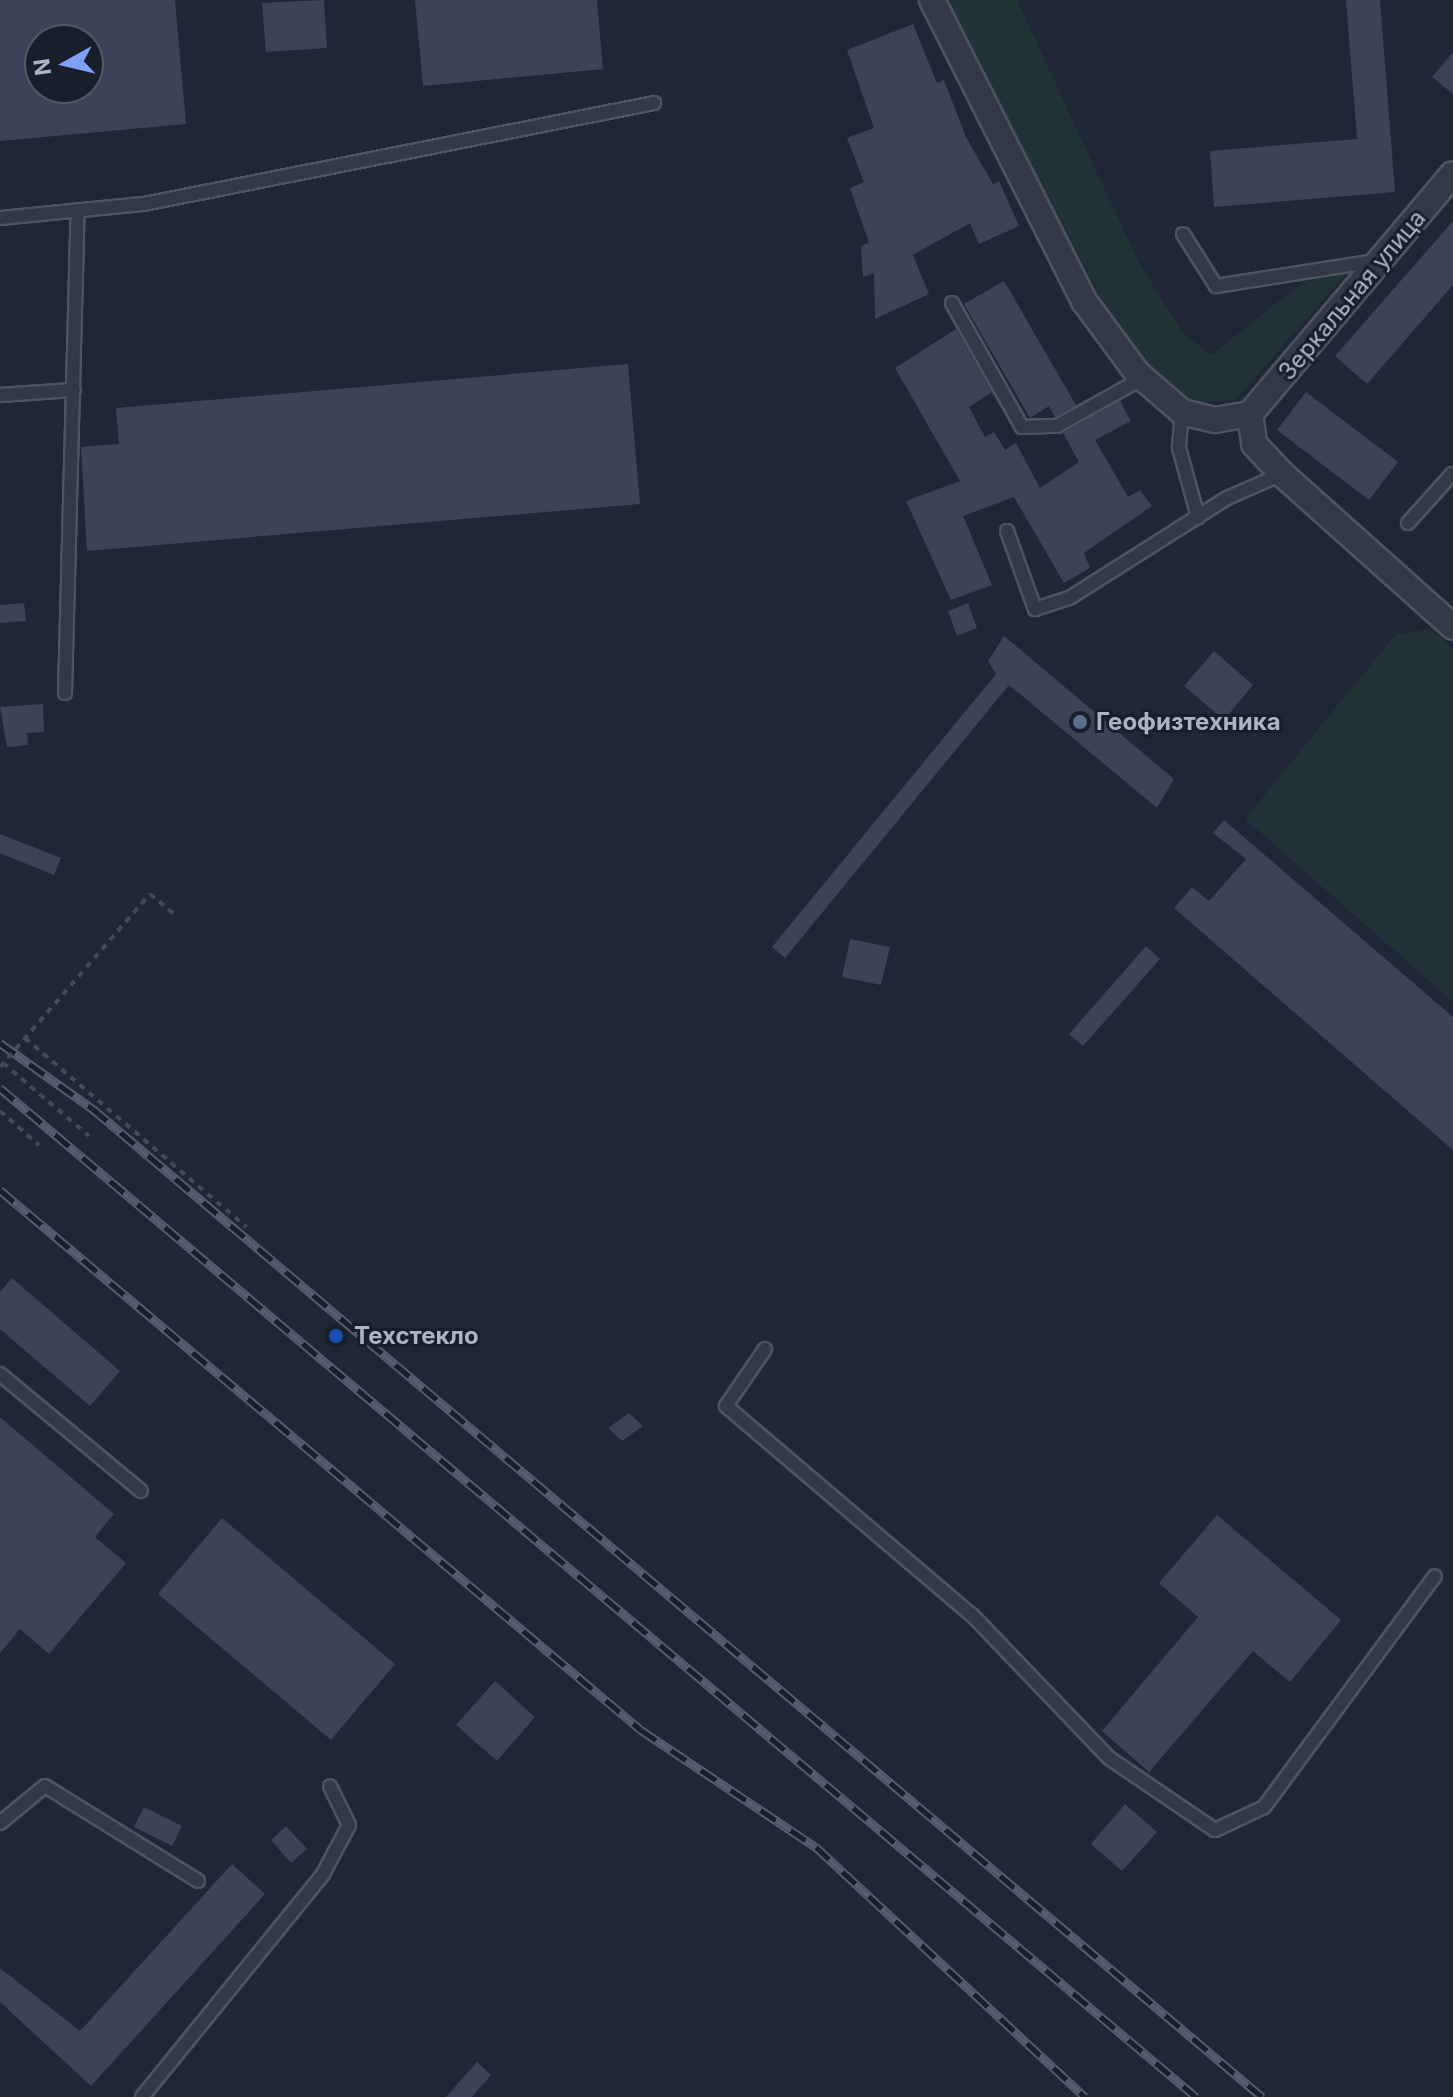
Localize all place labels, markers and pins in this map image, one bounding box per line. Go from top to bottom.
place label: Геофизтехника [1096,708,1281,736]
marker: Геофизтехника [1071,713,1089,731]
place label: Техстекло [354,1322,479,1350]
marker: Техстекло [325,1325,347,1347]

